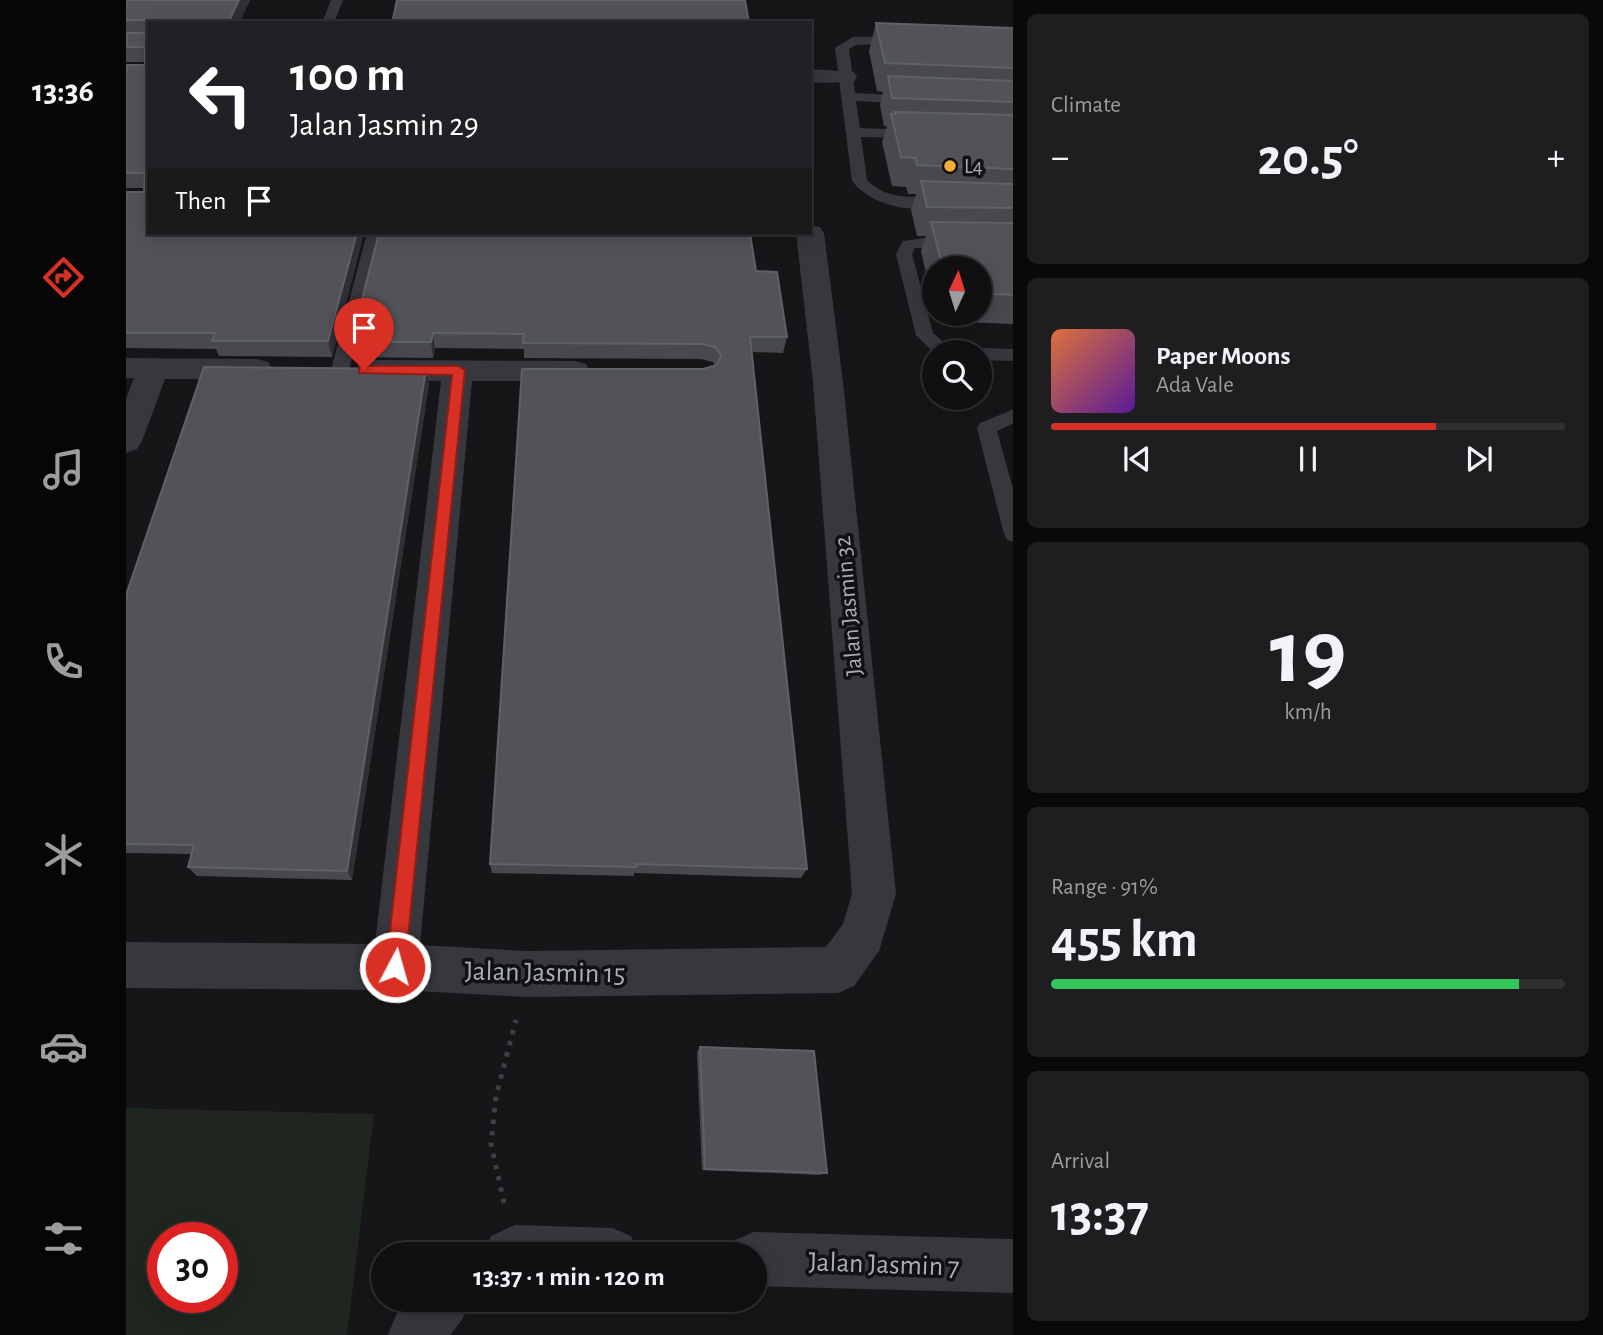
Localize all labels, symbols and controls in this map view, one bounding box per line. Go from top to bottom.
icon: left [175,49,266,140]
text: 100 m [290,51,406,100]
text: 13:36 [32,75,94,107]
text: Climate [1051,94,1121,117]
text: Jalan Jasmin 29 [290,109,479,141]
text: 20.5° [1257,132,1359,184]
text: − [1051,139,1069,177]
text: + [1547,139,1565,177]
place label: L4 [964,156,983,177]
marker: L4 [942,158,958,174]
icon: arrive [240,182,278,220]
text: Then [175,188,226,214]
icon: directions [39,253,88,302]
north arrow [922,256,992,326]
map controls [922,256,992,410]
pin [334,298,394,370]
icon: arrive [345,309,383,347]
button: search [922,340,992,410]
text: Paper Moons [1156,343,1291,369]
text: Ada Vale [1156,374,1234,397]
icon: previous [1118,440,1156,478]
icon: pause [1289,440,1327,478]
icon: next [1460,440,1498,478]
icon: music [39,445,88,494]
street label: Jalan Jasmin 32 [831,535,867,677]
text: 19 [1270,608,1346,699]
icon: phone [39,637,88,686]
text: km/h [1284,701,1332,724]
icon: climate [39,830,88,879]
text: Range · 91% [1051,876,1158,899]
text: 455 km [1051,914,1198,966]
position arrow [358,930,432,1004]
street label: Jalan Jasmin 15 [464,958,626,988]
icon: car [39,1022,88,1071]
text: Arrival [1051,1150,1110,1173]
text: 13:37 [1051,1188,1149,1240]
icon: filters [39,1214,88,1263]
speed limit sign: 30 [147,1222,238,1313]
street label: Jalan Jasmin 7 [808,1248,960,1282]
text: 13:37 · 1 min · 120 m [473,1264,665,1290]

